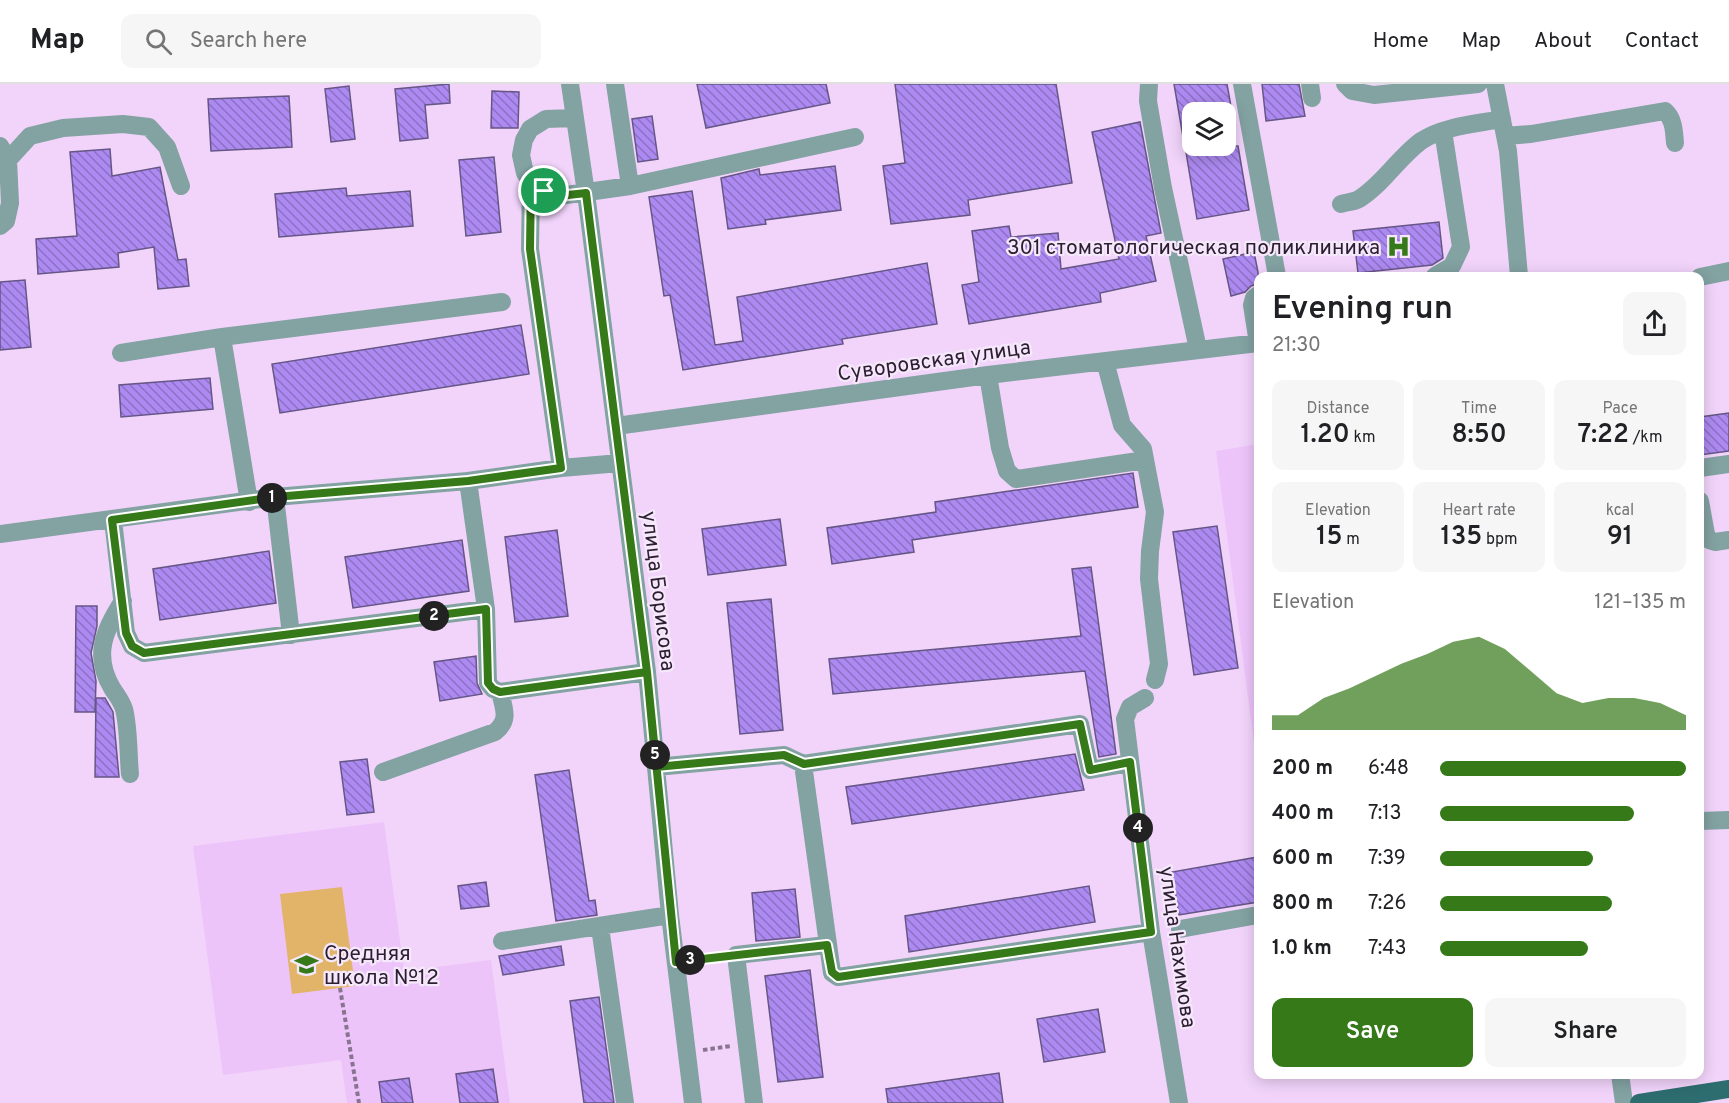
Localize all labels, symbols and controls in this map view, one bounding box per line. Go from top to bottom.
search box [121,14,541,68]
text: Map [30,23,85,59]
icon: search [142,25,175,58]
text: Search here [190,28,307,55]
text: Home [1373,28,1429,55]
text: Map [1462,28,1501,55]
text: About [1534,28,1592,55]
text: Contact [1625,28,1699,55]
map controls [1182,102,1236,156]
button: layers [1182,102,1236,156]
pin [518,165,569,216]
icon: arrive [527,174,560,207]
hospital icon: 301 стоматологическая поликлиника [1385,234,1411,260]
place label: 301 стоматологическая поликлиника [1007,235,1380,262]
text: Evening run [1272,289,1453,331]
button: share [1623,292,1686,355]
text: 21:30 [1272,333,1321,359]
street label: Суворовская улица [836,335,1032,388]
text: Distance [1307,399,1369,419]
text: Time [1461,399,1497,419]
text: Pace [1602,399,1638,419]
text: 1.20 [1300,419,1350,452]
text: 8:50 [1451,419,1507,452]
text: 7:22 [1577,419,1629,452]
text: km [1350,428,1376,448]
text: /km [1629,428,1663,448]
pin: 1 [257,483,287,513]
text: 1 [269,488,275,508]
text: Elevation [1305,501,1371,521]
text: Heart rate [1442,501,1516,521]
text: kcal [1606,501,1634,521]
street label: улица Борисова [634,510,681,673]
text: 15 [1316,521,1342,554]
text: 135 [1441,521,1482,554]
text: 91 [1607,521,1633,554]
text: m [1342,530,1360,550]
text: bpm [1482,530,1517,550]
text: Elevation [1272,590,1354,616]
text: 121–135 m [1594,590,1686,616]
pin: 2 [419,601,449,631]
text: 2 [429,606,439,626]
pin: 5 [640,740,670,770]
text: 5 [650,745,660,765]
text: 200 m [1272,756,1333,782]
text: 6:48 [1368,756,1409,782]
text: 400 m [1272,801,1334,827]
text: 7:13 [1368,801,1402,827]
pin: 4 [1123,813,1153,843]
text: 4 [1133,818,1143,838]
text: 600 m [1272,846,1333,872]
text: 7:39 [1368,846,1406,872]
street label: улица Нахимова [1152,865,1201,1030]
text: 800 m [1272,891,1333,917]
text: 7:26 [1368,891,1406,917]
text: 1.0 km [1272,936,1332,962]
text: 7:43 [1368,936,1407,962]
place label: Средняя школа №12 [324,941,439,992]
pin: 3 [675,945,705,975]
text: 3 [685,950,695,970]
school or university icon: Средняя школа №12 [293,952,319,978]
button: Save [1272,998,1473,1067]
button: Share [1485,998,1686,1067]

